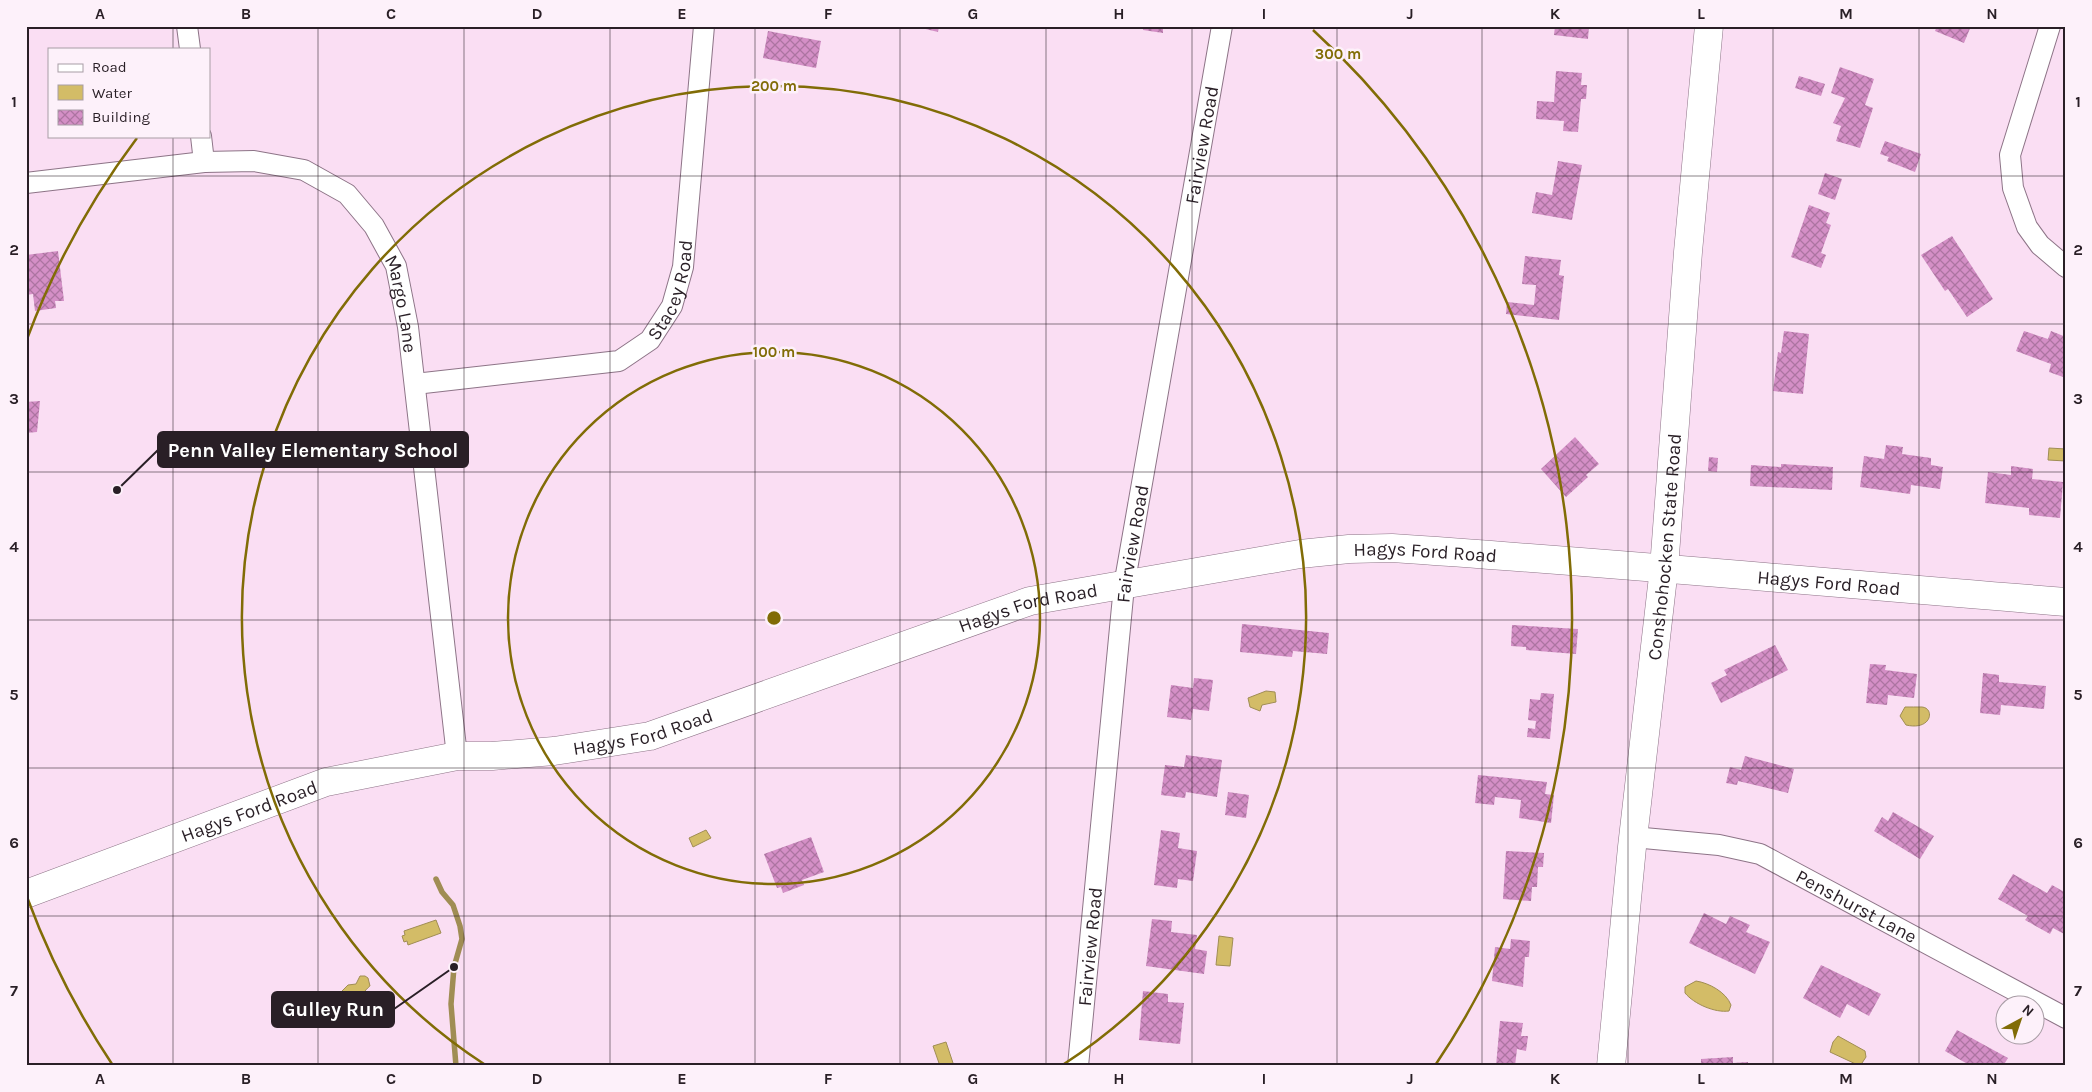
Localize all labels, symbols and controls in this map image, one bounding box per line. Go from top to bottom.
text: A [95,4,105,23]
text: B [241,4,251,23]
text: C [386,4,396,23]
text: D [532,4,543,23]
text: E [677,4,687,23]
text: F [824,4,833,23]
text: G [968,4,978,23]
text: H [1113,4,1125,23]
text: I [1262,4,1266,23]
text: J [1406,4,1414,23]
text: K [1550,4,1561,23]
text: L [1697,4,1705,23]
text: M [1839,4,1853,23]
text: N [1986,4,1998,23]
text: 300 m [1315,45,1361,63]
legend [48,48,210,138]
text: Road [92,58,127,76]
text: 200 m [751,77,797,95]
text: Water [92,84,133,102]
street label: Fairview Road [1181,84,1223,206]
text: 1 [11,92,17,111]
text: 1 [2075,92,2081,111]
text: Building [92,108,150,126]
street label: Stacey Road [643,239,697,345]
text: 2 [9,240,19,259]
text: 2 [2073,240,2083,259]
street label: Margo Lane [380,251,421,354]
text: 100 m [753,343,795,361]
text: 3 [9,389,19,408]
text: 3 [2073,389,2083,408]
callout: Penn Valley Elementary School [158,432,468,467]
street label: Conshohocken State Road [1643,433,1686,662]
text: Penn Valley Elementary School [168,439,458,462]
street label: Fairview Road [1112,483,1154,604]
text: 4 [9,537,19,556]
text: 4 [2073,537,2083,556]
street label: Hagys Ford Road [1353,538,1498,567]
street label: Hagys Ford Road [1756,566,1901,600]
street label: Hagys Ford Road [956,579,1100,638]
centre of rings [765,609,783,627]
text: 5 [9,685,19,704]
text: 5 [2073,685,2083,704]
street label: Hagys Ford Road [571,705,716,760]
street label: Hagys Ford Road [178,776,321,847]
text: 6 [9,833,19,852]
text: 6 [2073,833,2083,852]
street label: Penshurst Lane [1792,865,1920,948]
street label: Fairview Road [1074,886,1107,1007]
text: 7 [10,981,18,1000]
text: 7 [2074,981,2082,1000]
callout: Gulley Run [272,992,394,1027]
north arrow [1994,994,2044,1044]
text: Gulley Run [282,998,384,1021]
text: N [2019,1001,2037,1020]
text: A [95,1069,105,1088]
text: B [241,1069,251,1088]
text: C [386,1069,396,1088]
text: D [532,1069,543,1088]
text: E [677,1069,687,1088]
text: F [824,1069,833,1088]
text: G [968,1069,978,1088]
text: H [1113,1069,1125,1088]
text: I [1262,1069,1266,1088]
text: J [1406,1069,1414,1088]
text: K [1550,1069,1561,1088]
text: L [1697,1069,1705,1088]
text: M [1839,1069,1853,1088]
text: N [1986,1069,1998,1088]

